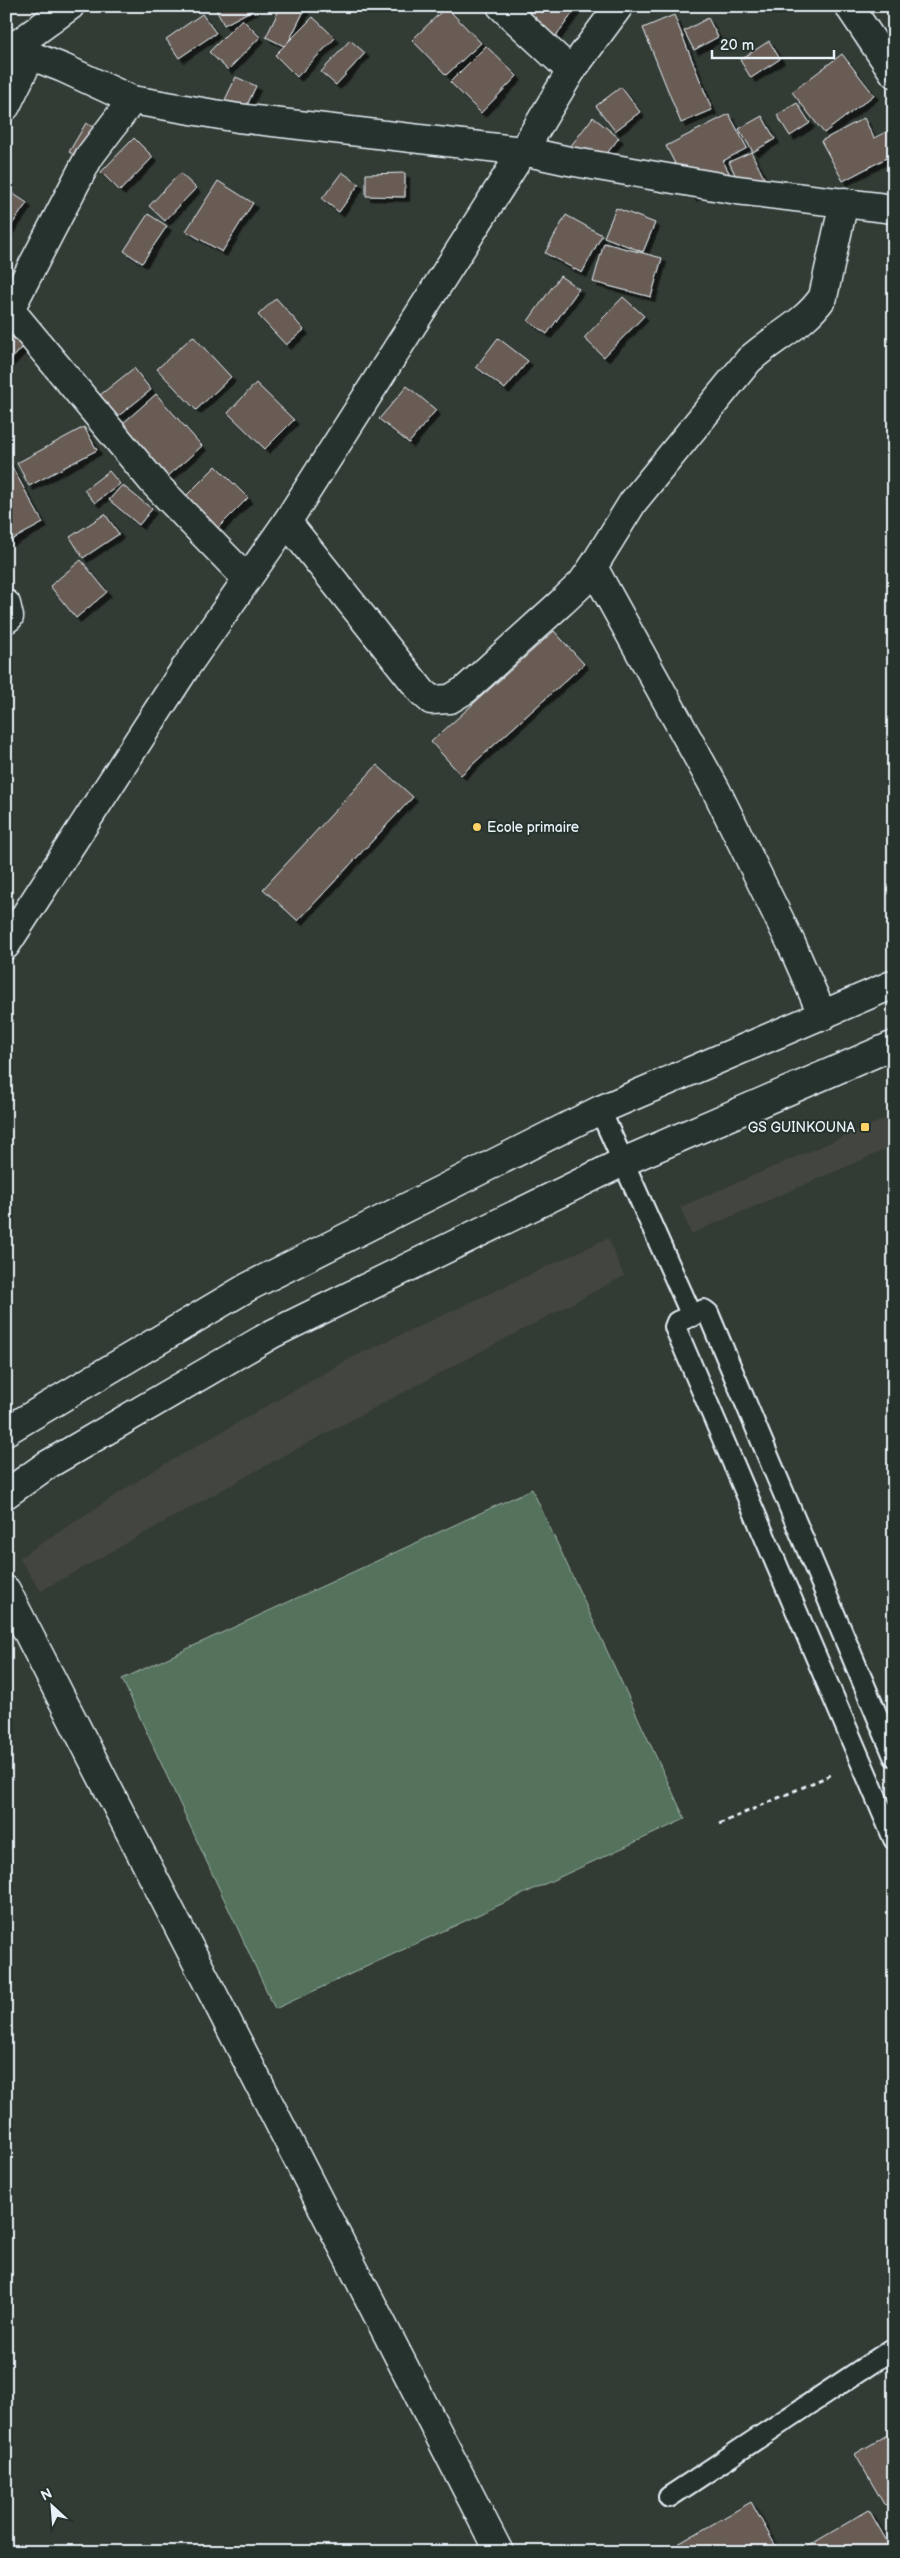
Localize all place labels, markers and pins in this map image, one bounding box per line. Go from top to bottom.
place label: Ecole primaire [487,819,579,836]
marker: Ecole primaire [471,821,483,833]
place label: GS GUINKOUNA [748,1119,855,1136]
marker: GS GUINKOUNA [859,1121,871,1133]

